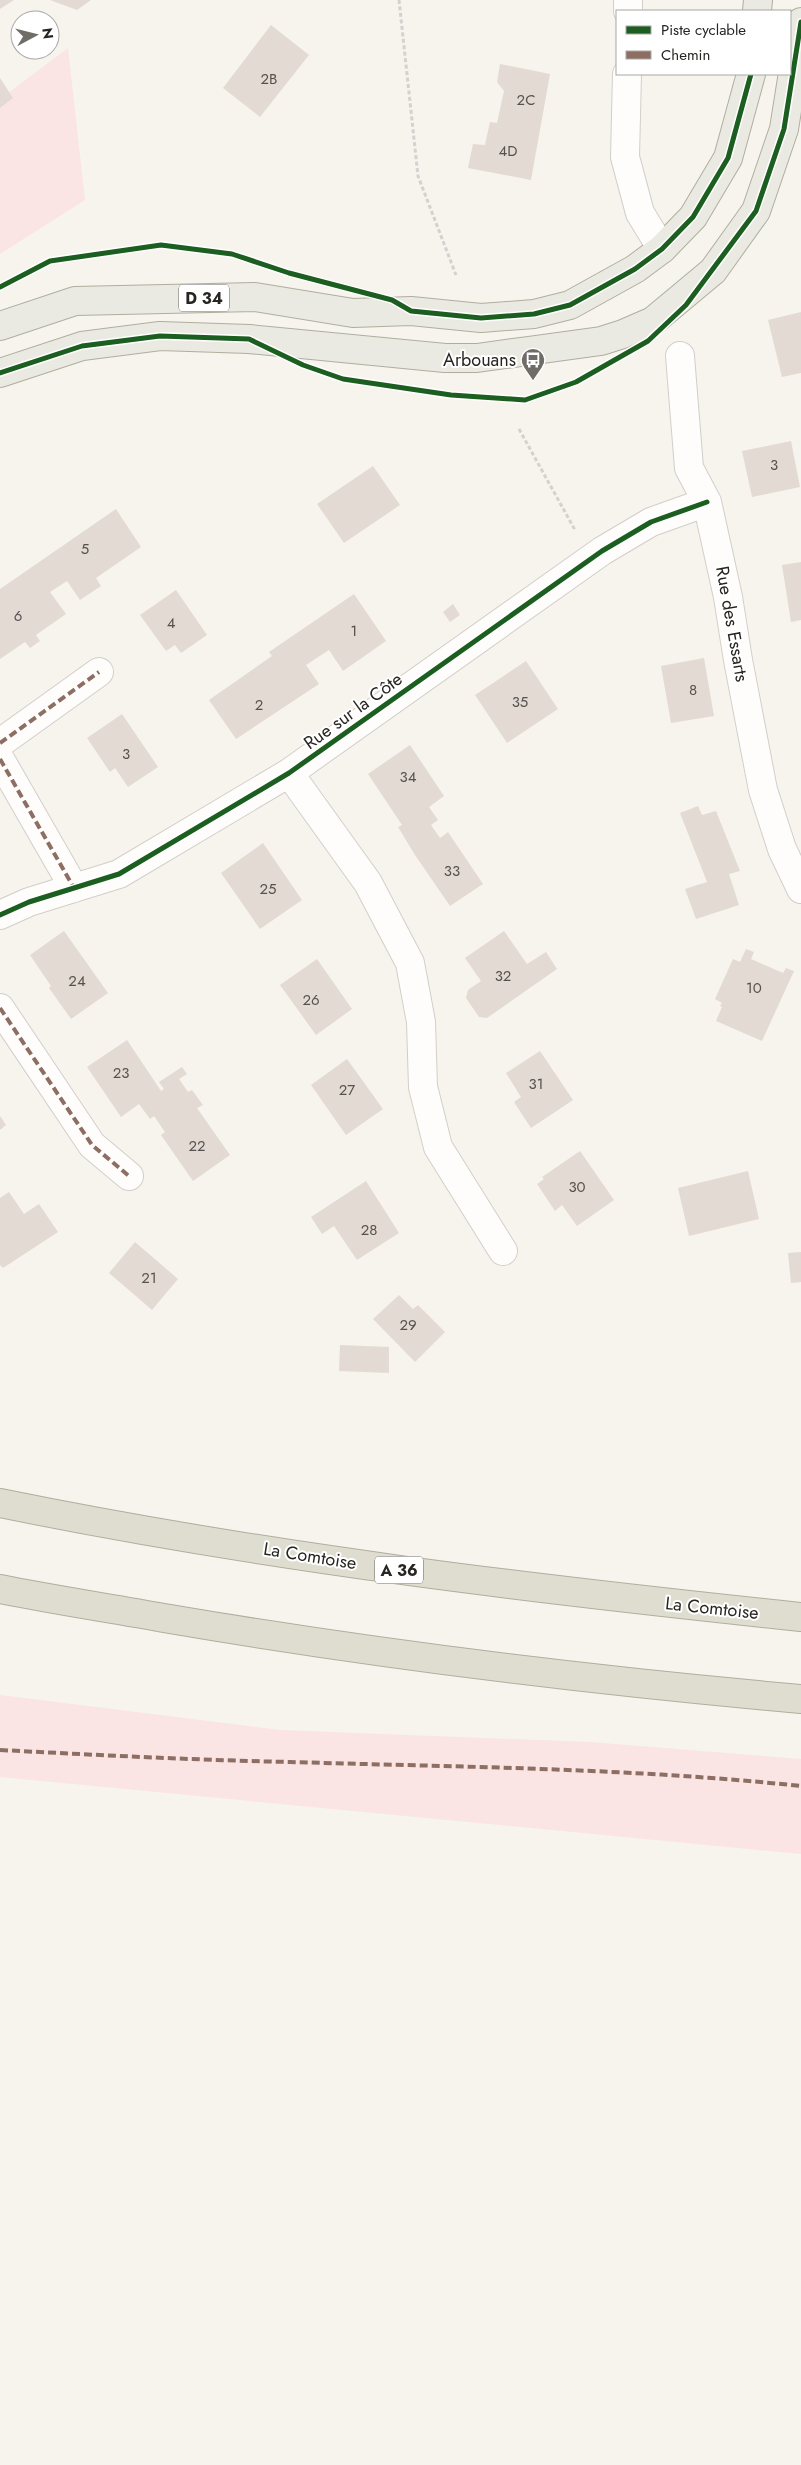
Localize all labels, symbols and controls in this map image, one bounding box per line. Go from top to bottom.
north arrow [10,10,60,60]
legend [616,10,791,75]
text: Piste cyclable [661,19,746,41]
text: N [37,27,59,40]
text: Chemin [661,44,710,66]
house number: 2B [261,68,277,90]
house number: 2C [517,89,535,111]
house number: 4D [499,140,517,162]
road number: D 34 [179,284,229,312]
place label: Arbouans [443,347,516,373]
bus stop icon: Arbouans [520,347,546,381]
house number: 3 [770,454,778,476]
house number: 5 [81,538,89,560]
street label: Rue des Essarts [709,564,755,684]
house number: 6 [14,605,22,627]
house number: 4 [167,612,176,634]
house number: 1 [351,620,357,642]
street label: Rue sur la Côte [298,666,408,756]
house number: 8 [689,679,697,701]
house number: 35 [512,691,528,713]
house number: 2 [255,694,263,716]
house number: 3 [122,743,130,765]
house number: 34 [400,766,417,788]
house number: 33 [444,860,460,882]
house number: 25 [260,878,277,900]
house number: 32 [495,965,511,987]
house number: 24 [68,970,86,992]
house number: 10 [746,977,762,999]
house number: 26 [302,989,320,1011]
house number: 23 [113,1062,129,1084]
house number: 31 [529,1073,543,1095]
house number: 27 [339,1079,355,1101]
house number: 22 [188,1135,206,1157]
house number: 30 [568,1176,586,1198]
house number: 28 [361,1219,377,1241]
house number: 21 [141,1267,157,1289]
house number: 29 [399,1314,417,1336]
street label: La Comtoise [262,1536,358,1576]
road number: A 36 [375,1556,423,1584]
street label: La Comtoise [664,1590,760,1626]

